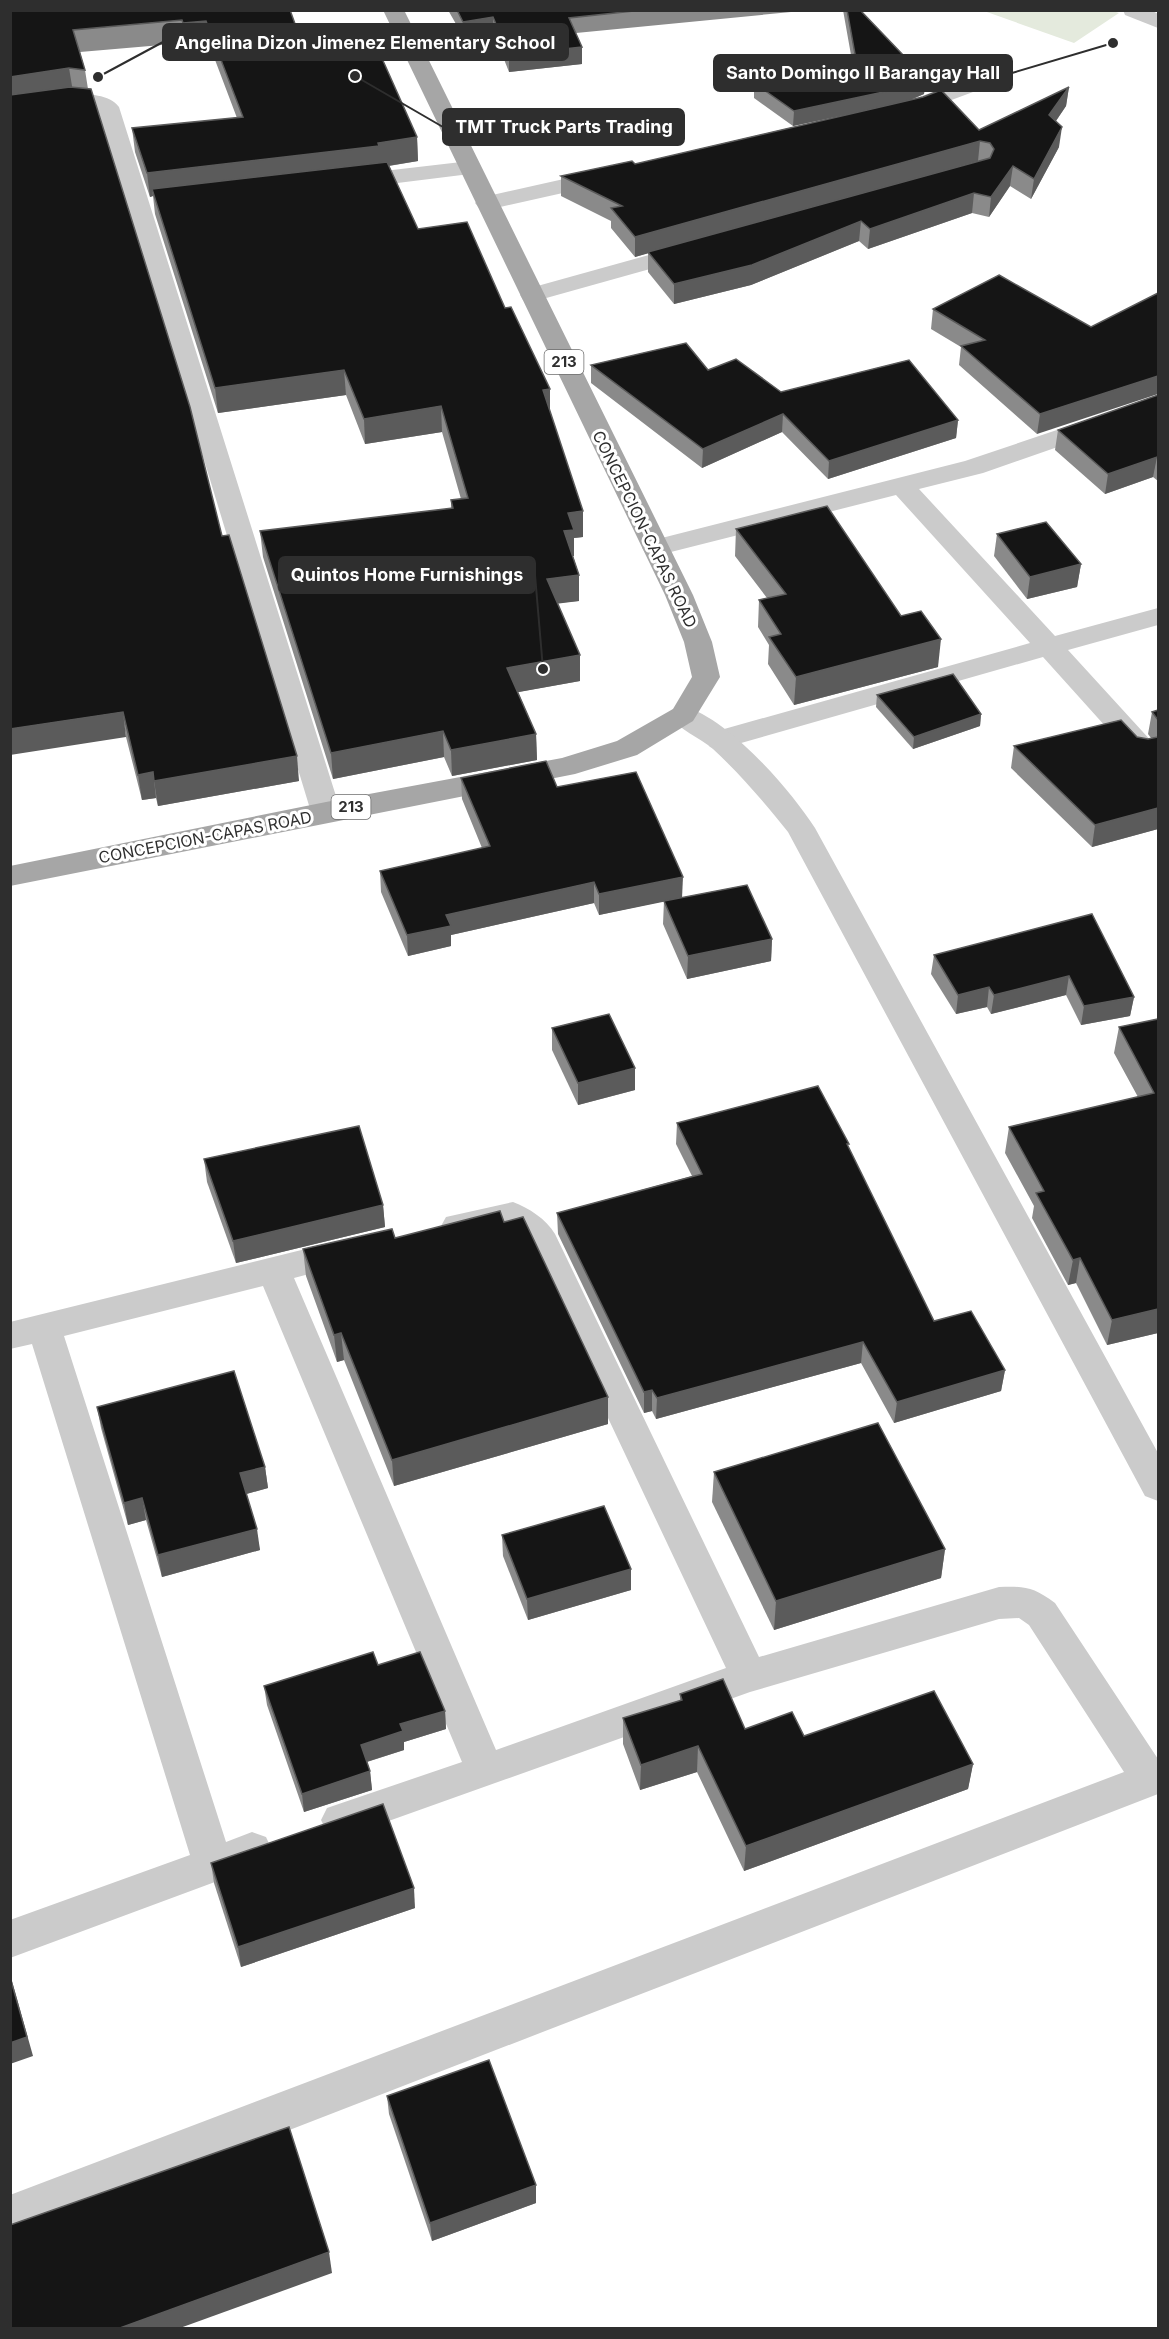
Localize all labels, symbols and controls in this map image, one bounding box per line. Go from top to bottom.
callout: Angelina Dizon Jimenez Elementary School [163,24,568,60]
text: Angelina Dizon Jimenez Elementary School [175,32,555,53]
callout: Santo Domingo II Barangay Hall [714,55,1012,91]
text: Santo Domingo II Barangay Hall [726,62,1000,83]
callout: TMT Truck Parts Trading [443,109,684,145]
text: TMT Truck Parts Trading [455,116,673,137]
road number: 213 [544,350,584,374]
street label: CONCEPCION-CAPAS ROAD [588,427,702,631]
callout: Quintos Home Furnishings [279,557,535,593]
text: Quintos Home Furnishings [291,564,523,585]
road number: 213 [332,795,370,819]
street label: CONCEPCION-CAPAS ROAD [97,806,313,868]

